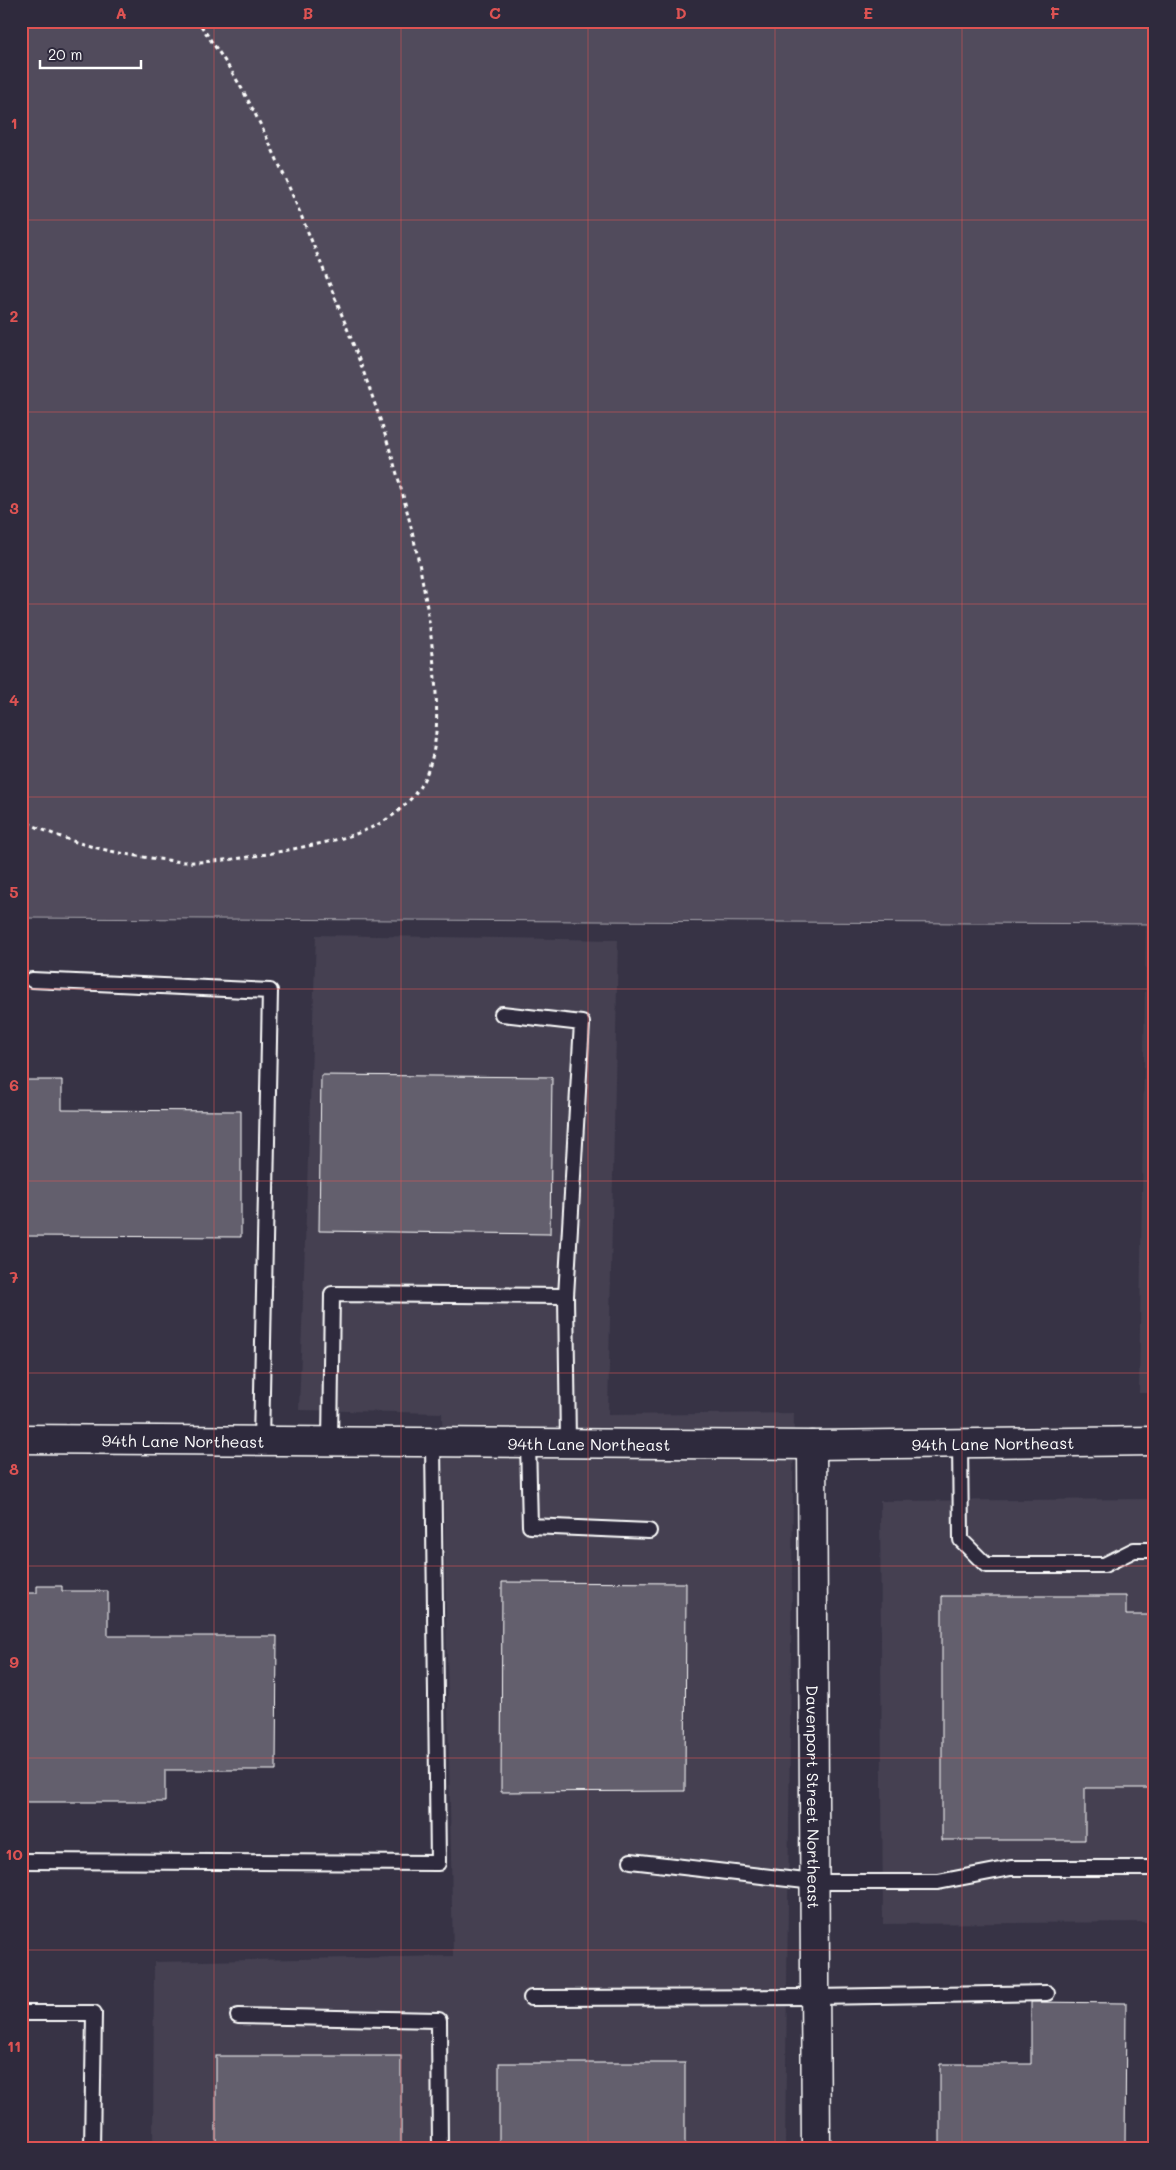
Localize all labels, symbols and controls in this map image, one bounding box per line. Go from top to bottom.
text: A [115,2,127,23]
text: B [303,2,313,23]
text: C [489,2,501,23]
text: D [675,2,687,23]
text: E [863,2,873,23]
text: F [1050,2,1060,23]
scale bar [40,38,141,70]
text: 20 m [48,44,82,64]
text: 1 [10,112,18,133]
text: 2 [10,305,19,326]
text: 3 [9,497,19,518]
text: 4 [9,689,19,710]
text: 5 [9,881,19,902]
text: 6 [9,1074,19,1095]
text: 7 [10,1266,19,1287]
street label: 94th Lane Northeast [102,1429,264,1451]
street label: 94th Lane Northeast [912,1431,1074,1454]
street label: 94th Lane Northeast [508,1432,670,1454]
text: 8 [9,1458,19,1479]
text: 9 [9,1651,19,1672]
street label: Davenport Street Northeast [803,1685,825,1909]
text: 10 [5,1843,23,1864]
text: 11 [7,2035,21,2056]

